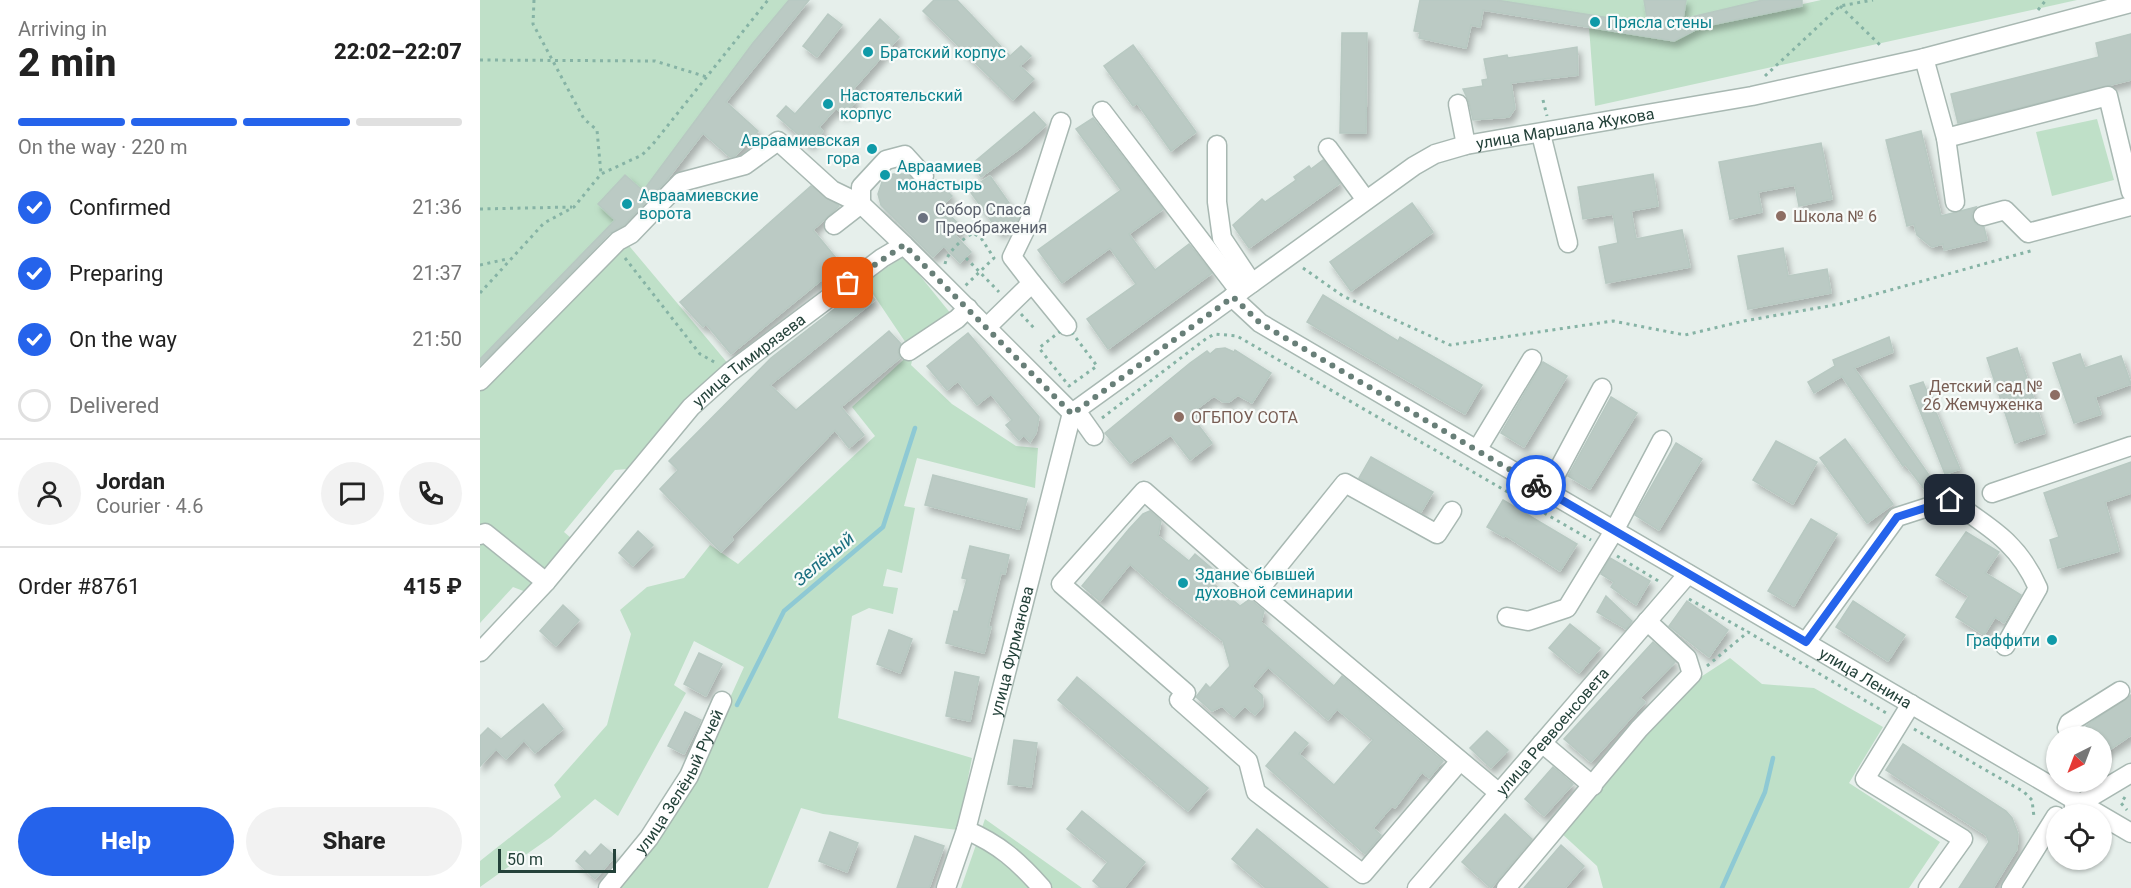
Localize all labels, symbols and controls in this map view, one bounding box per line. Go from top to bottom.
place label: Прясла стены [1607,13,1712,32]
marker: Прясла стены [1588,15,1602,29]
text: Arriving in [18,17,107,41]
text: 22:02–22:07 [334,39,462,64]
text: 2 min [18,40,116,86]
place label: Братский корпус [880,43,1006,62]
marker: Братский корпус [861,45,875,59]
place label: Настоятельский корпус [840,86,963,123]
marker: Настоятельский корпус [821,97,835,111]
street label: улица Маршала Жукова [1475,104,1656,153]
place label: Авраамиевская гора [741,131,860,168]
text: On the way · 220 m [18,135,187,159]
marker: Авраамиевская гора [865,142,879,156]
place label: Авраамиев монастырь [897,157,982,194]
marker: Авраамиев монастырь [878,168,892,182]
place label: Авраамиевские ворота [639,186,758,223]
icon: check [18,191,51,224]
text: Confirmed [69,195,171,220]
text: 21:36 [412,195,462,219]
marker: Авраамиевские ворота [620,197,634,211]
place label: Собор Спаса Преображения [935,200,1047,237]
place label: Школа № 6 [1793,207,1877,226]
marker: Школа № 6 [1774,209,1788,223]
marker: Собор Спаса Преображения [916,211,930,225]
icon: check [18,257,51,290]
pin [822,257,873,308]
text: Preparing [69,261,163,286]
text: 21:37 [412,261,462,285]
icon: bag [831,266,864,299]
street label: улица Тимирязева [689,310,809,411]
icon: check [18,323,51,356]
text: On the way [69,327,177,352]
text: 21:50 [412,327,462,351]
place label: Детский сад № 26 Жемчуженка [1923,377,2043,414]
marker: Детский сад № 26 Жемчуженка [2048,388,2062,402]
text: Delivered [69,393,159,418]
place label: ОГБПОУ СОТА [1191,408,1299,427]
marker: ОГБПОУ СОТА [1172,410,1186,424]
courier [1506,455,1566,515]
button: person [18,462,81,525]
button: chat [321,462,384,525]
button: phone [399,462,462,525]
text: Jordan [96,469,165,494]
icon: bike [1520,469,1553,502]
pin [1924,474,1975,525]
icon: home [1933,483,1966,516]
text: Courier · 4.6 [96,494,203,518]
water label: Зелёный [789,527,858,590]
place label: Здание бывшей духовной семинарии [1195,565,1353,602]
text: Order #8761 [18,574,140,599]
text: 415 ₽ [403,574,462,599]
marker: Здание бывшей духовной семинарии [1176,576,1190,590]
street label: улица Фурманова [986,584,1038,718]
place label: Граффити [1966,631,2040,650]
marker: Граффити [2045,633,2059,647]
street label: улица Ленина [1816,644,1915,713]
street label: улица Реввоенсовета [1492,664,1613,799]
street label: улица Зелёный Ручей [631,707,727,857]
north arrow [2046,726,2112,792]
map controls [2046,726,2112,870]
button: locate [2046,804,2112,870]
button: Help [18,807,234,876]
button: Share [246,807,462,876]
scale bar [498,846,616,874]
text: 50 m [507,850,543,869]

